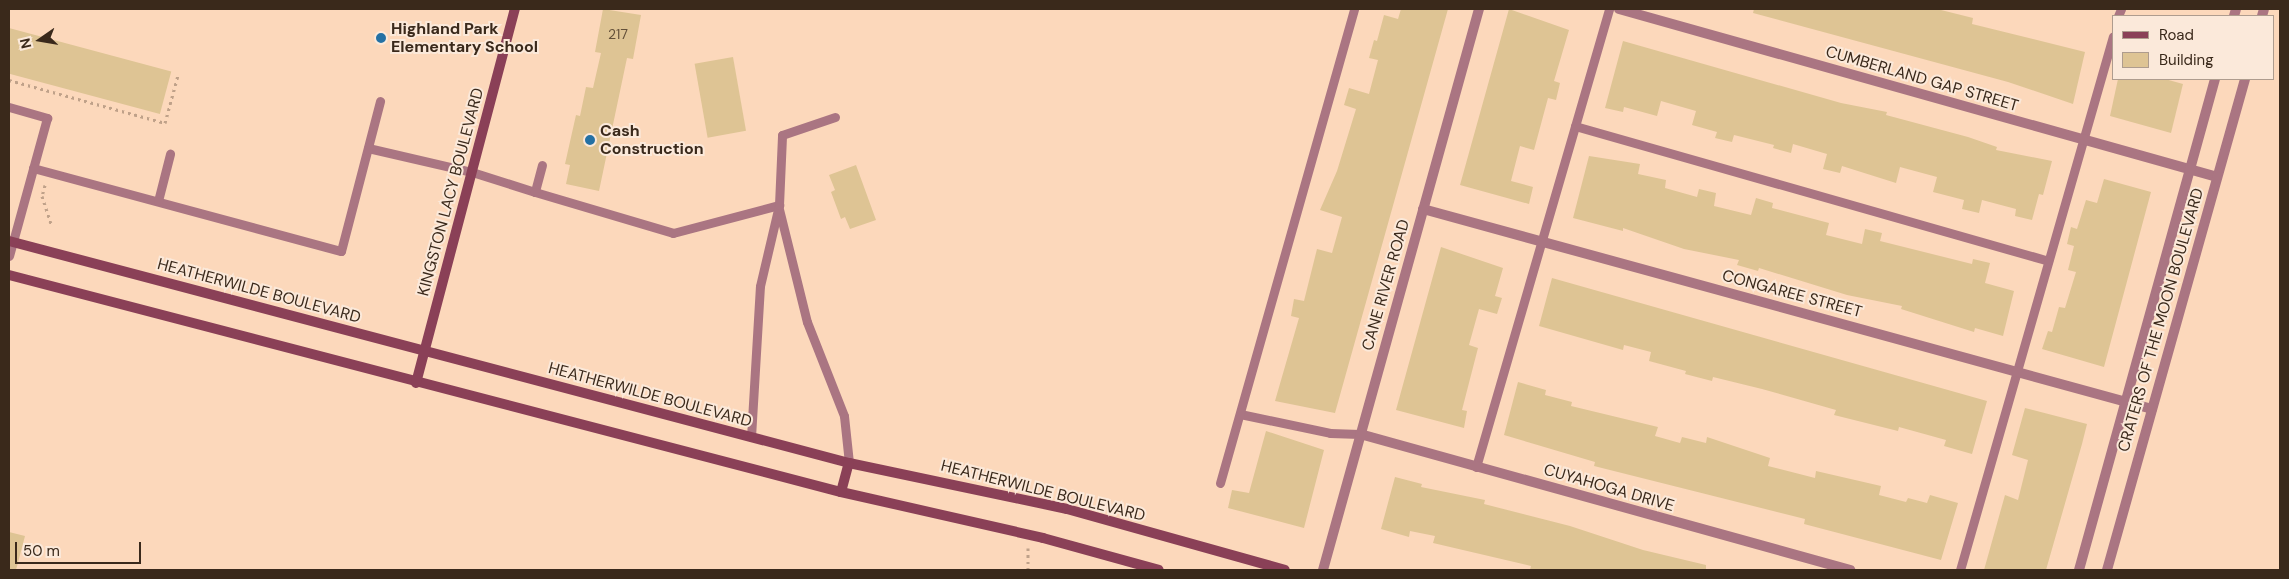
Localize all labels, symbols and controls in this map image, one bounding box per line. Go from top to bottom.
north arrow [15,15,65,65]
legend [2112,15,2274,80]
place label: Highland Park Elementary School [391,19,538,57]
text: Road [2159,25,2194,45]
house number: 217 [608,26,628,42]
marker: Highland Park Elementary School [375,32,387,44]
text: N [15,36,35,50]
street label: CUMBERLAND GAP STREET [1823,42,2021,116]
text: Building [2159,50,2214,70]
street label: KINGSTON LACY BOULEVARD [414,86,488,298]
place label: Cash Construction [600,121,704,159]
marker: Cash Construction [584,134,596,146]
street label: CRATERS OF THE MOON BOULEVARD [2114,186,2208,454]
street label: CANE RIVER ROAD [1358,217,1414,353]
street label: HEATHERWILDE BOULEVARD [155,255,363,327]
street label: CONGAREE STREET [1720,266,1864,322]
street label: HEATHERWILDE BOULEVARD [546,359,754,431]
street label: HEATHERWILDE BOULEVARD [939,456,1147,526]
street label: CUYAHOGA DRIVE [1541,460,1677,516]
scale bar [18,532,144,564]
text: 50 m [23,541,60,561]

